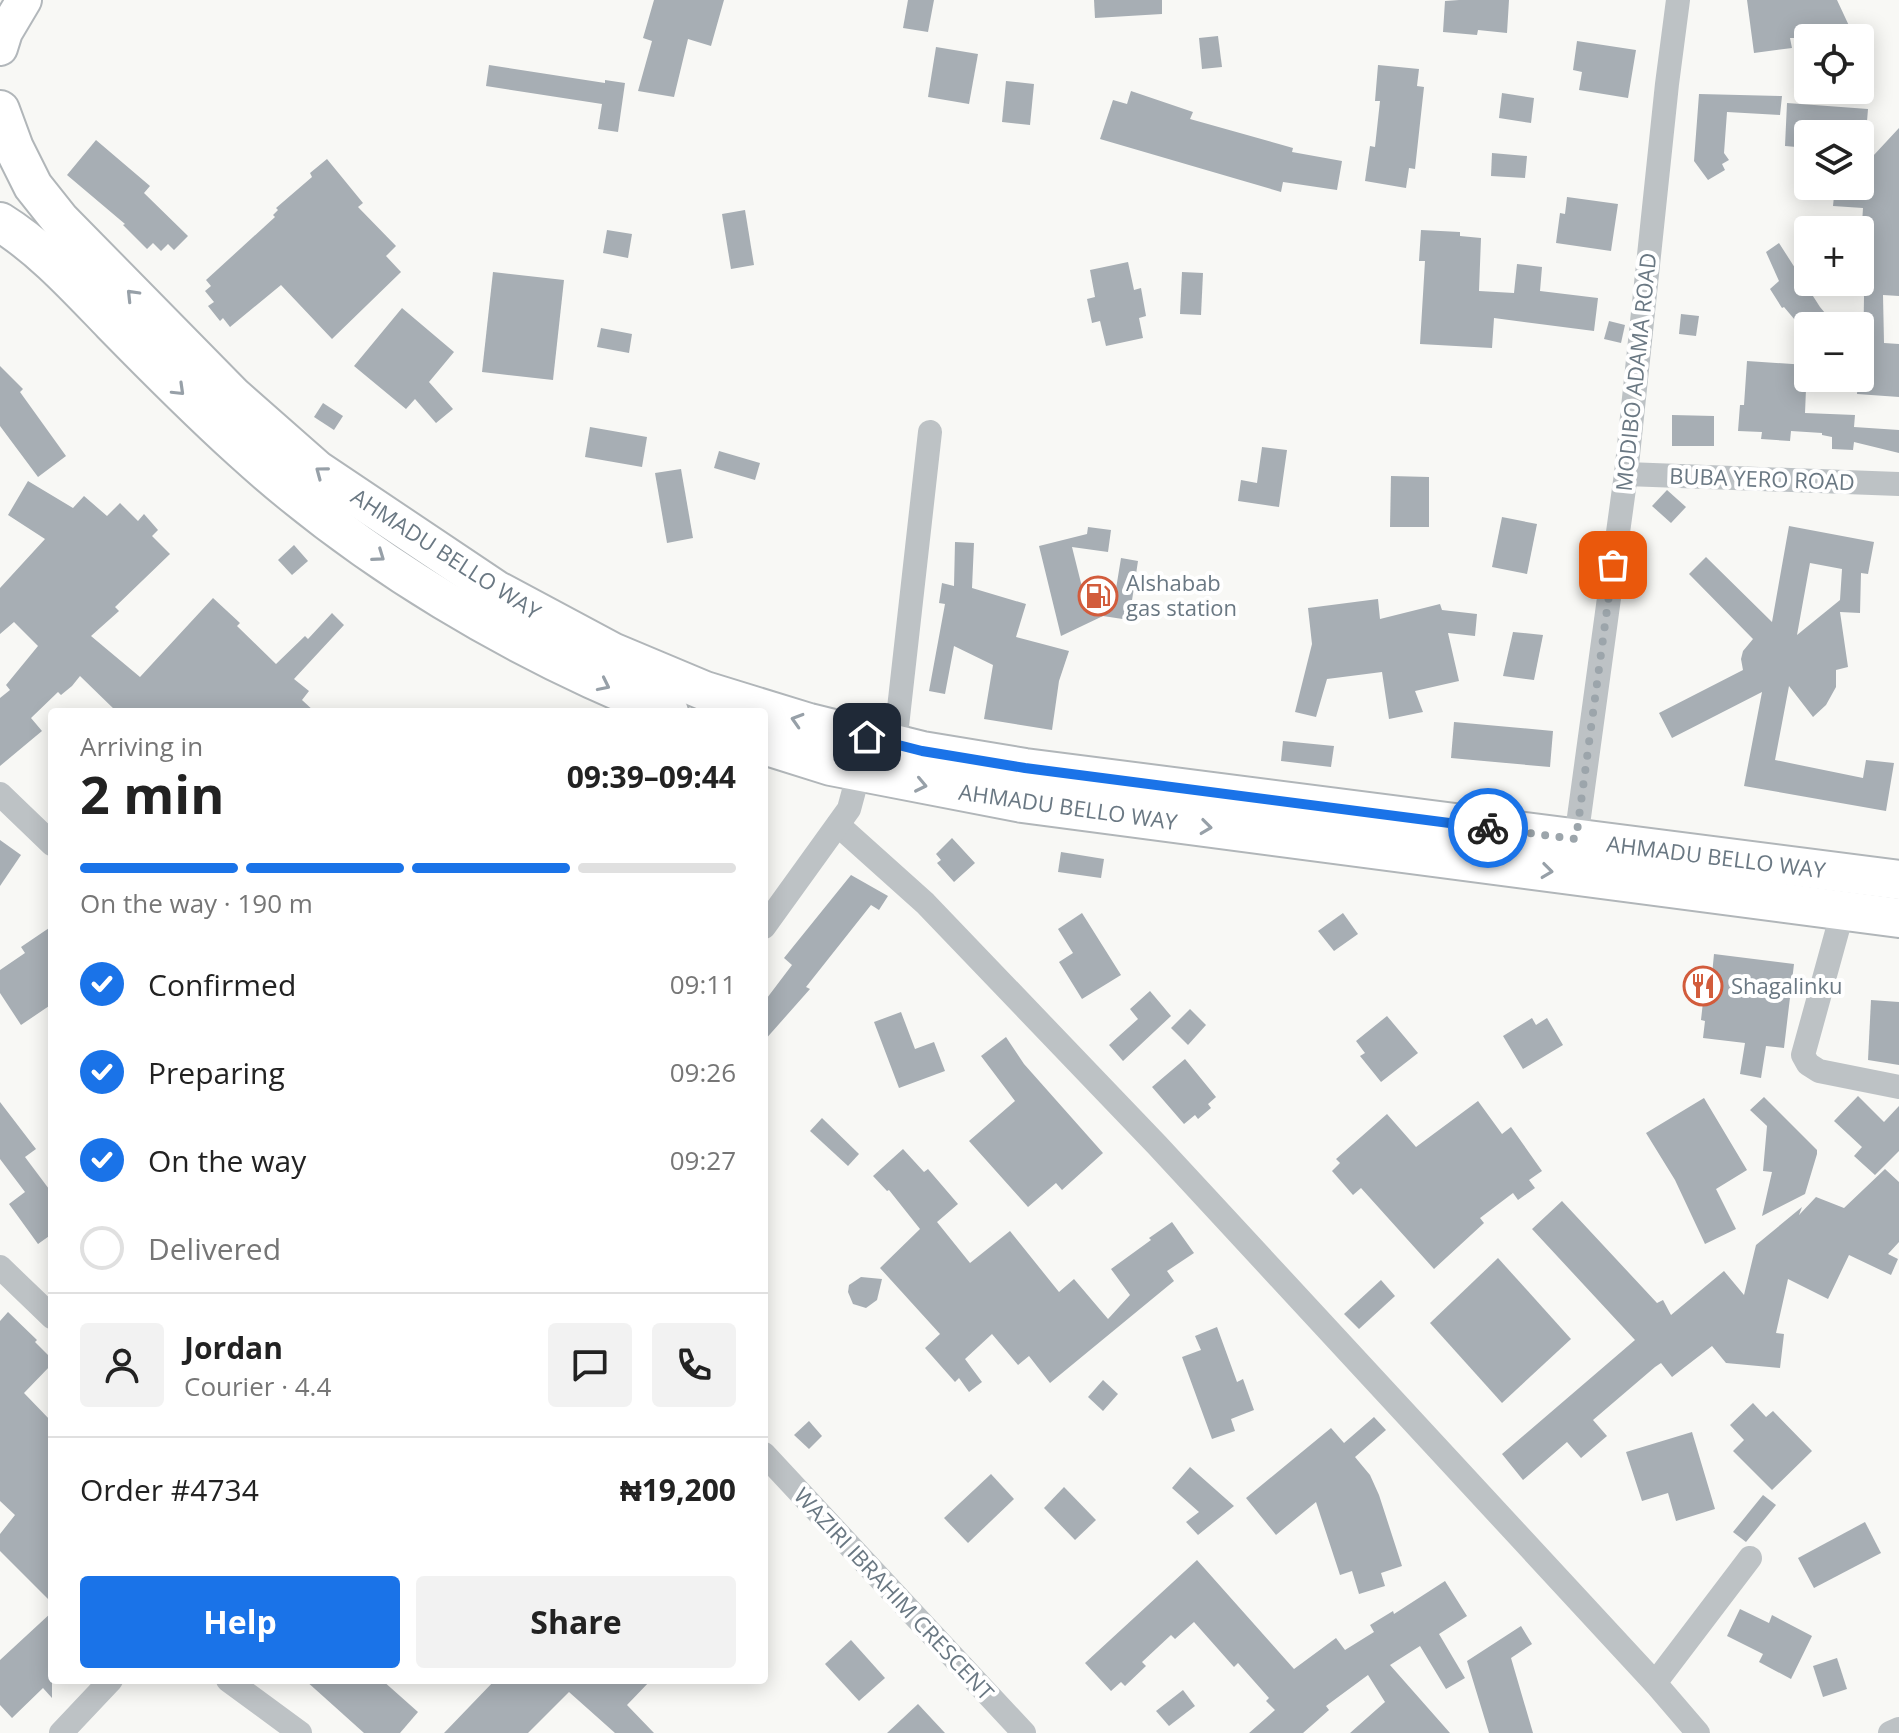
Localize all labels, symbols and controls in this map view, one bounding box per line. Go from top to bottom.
map controls [1794,24,1874,392]
button: locate [1794,24,1874,104]
button: layers [1794,120,1874,200]
button: + [1794,216,1874,296]
street label: MODIBO ADAMA ROAD [1608,251,1662,493]
one-way arrow [126,290,141,304]
button: − [1794,312,1874,392]
one-way arrow [170,381,184,395]
street label: BUBA YERO ROAD [1669,460,1855,496]
one-way arrow [315,468,330,482]
street label: AHMADU BELLO WAY [346,481,548,626]
pin [1579,531,1647,599]
icon: bag [1591,543,1635,587]
one-way arrow [370,546,384,561]
place label: Alshabab gas station [1126,567,1237,622]
fuel station icon: Alshabab gas station [1077,575,1119,617]
one-way arrow [596,675,611,691]
pin [833,703,901,771]
one-way arrow [791,713,805,729]
icon: home [845,715,889,759]
text: Arriving in [80,728,203,764]
text: 09:39–09:44 [567,756,736,797]
text: 2 min [80,758,224,829]
one-way arrow [913,776,927,793]
street label: AHMADU BELLO WAY [957,776,1180,836]
courier [1448,788,1528,868]
icon: bike [1466,806,1510,850]
one-way arrow [1199,818,1212,835]
street label: AHMADU BELLO WAY [1605,828,1828,884]
one-way arrow [1541,863,1554,880]
text: On the way · 190 m [80,885,313,921]
icon: check [80,962,124,1006]
text: Confirmed [148,964,296,1005]
restaurant icon: Shagalinku [1682,965,1724,1007]
text: 09:11 [670,966,736,1002]
place label: Shagalinku [1731,970,1843,1000]
icon: check [80,1050,124,1094]
text: Preparing [148,1052,285,1093]
text: 09:26 [670,1054,736,1090]
icon: check [80,1138,124,1182]
text: On the way [148,1140,306,1181]
text: 09:27 [670,1142,736,1178]
text: Delivered [148,1228,281,1269]
button: person [80,1323,164,1407]
button: chat [548,1323,632,1407]
button: phone [652,1323,736,1407]
text: Jordan [184,1327,283,1368]
text: Courier · 4.4 [184,1368,331,1404]
text: Order #4734 [80,1469,259,1510]
text: ₦19,200 [620,1469,736,1510]
street label: WAZIRI IBRAHIM CRESCENT [788,1480,1001,1706]
button: Help [80,1576,400,1668]
button: Share [416,1576,736,1668]

